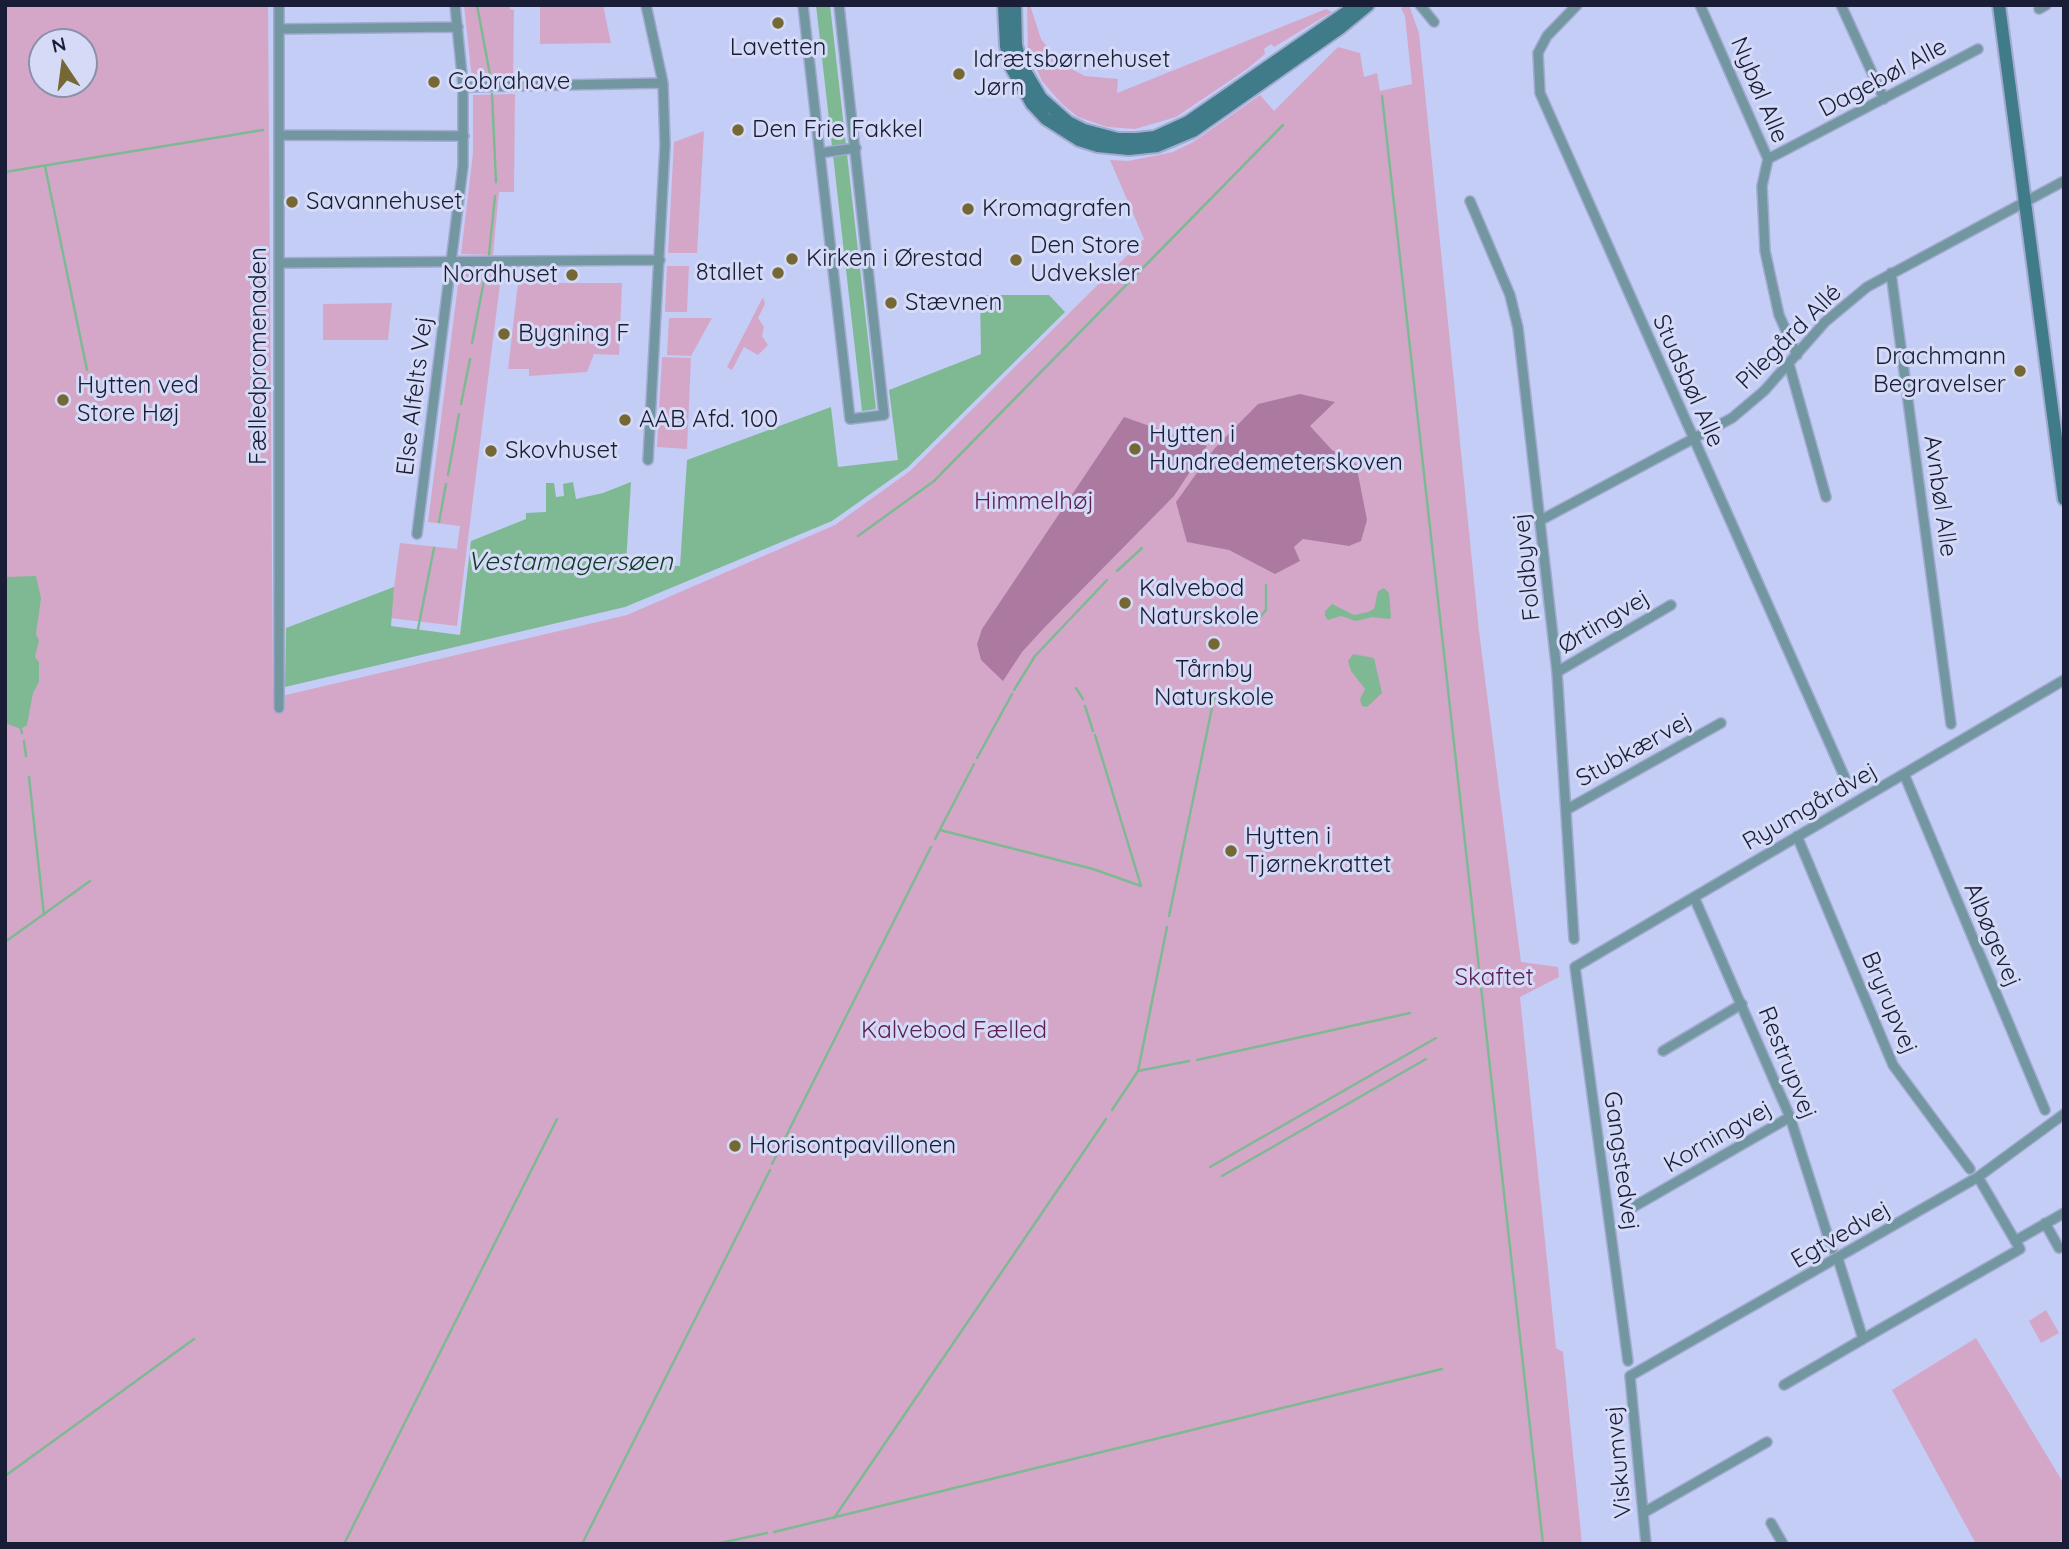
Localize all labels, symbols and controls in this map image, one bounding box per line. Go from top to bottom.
marker: Lavetten [770,15,786,31]
north arrow [28,28,98,98]
text: N [49,31,68,58]
street label: Dagebøl Alle [1814,32,1952,124]
street label: Nybøl Alle [1724,33,1794,147]
place label: Lavetten [730,34,826,62]
place label: Idrætsbørnehuset Jørn [973,46,1170,102]
marker: Idrætsbørnehuset Jørn [951,66,967,82]
place label: Cobrahave [448,68,570,96]
marker: Cobrahave [426,74,442,90]
place label: Den Frie Fakkel [752,116,923,144]
marker: Den Frie Fakkel [730,122,746,138]
place label: Savannehuset [306,188,462,216]
marker: Savannehuset [284,194,300,210]
place label: Kromagrafen [982,195,1131,223]
marker: Kromagrafen [960,201,976,217]
place label: Den Store Udveksler [1030,232,1140,288]
place label: Kirken i Ørestad [806,245,983,273]
street label: Fælledpromenaden [245,247,273,465]
marker: Kirken i Ørestad [784,251,800,267]
marker: Den Store Udveksler [1008,252,1024,268]
place label: 8tallet [696,259,764,287]
place label: Nordhuset [443,261,558,289]
marker: 8tallet [770,265,786,281]
marker: Nordhuset [564,267,580,283]
street label: Pilegård Allé [1730,278,1848,396]
place label: Stævnen [905,289,1002,317]
marker: Stævnen [883,295,899,311]
street label: Studsbøl Alle [1646,310,1730,452]
street label: Else Alfelts Vej [391,315,439,477]
place label: Bygning F [518,320,630,348]
marker: Bygning F [496,326,512,342]
place label: Drachmann Begravelser [1873,343,2006,399]
marker: Drachmann Begravelser [2012,363,2028,379]
place label: Hytten ved Store Høj [77,372,199,428]
marker: Hytten ved Store Høj [55,392,71,408]
place label: AAB Afd. 100 [639,406,778,434]
marker: AAB Afd. 100 [617,412,633,428]
place label: Hytten i Hundredemeterskoven [1149,421,1403,477]
street label: Avnbøl Alle [1917,433,1963,559]
place label: Skovhuset [505,437,618,465]
marker: Hytten i Hundredemeterskoven [1127,441,1143,457]
marker: Skovhuset [483,443,499,459]
park label: Himmelhøj [974,488,1094,516]
street label: Foldbyvej [1507,512,1547,622]
water label: Vestamagersøen [467,546,673,578]
place label: Kalvebod Naturskole [1139,575,1259,631]
street label: Ørtingvej [1553,584,1655,660]
marker: Kalvebod Naturskole [1117,595,1133,611]
marker: Tårnby Naturskole [1206,636,1222,652]
place label: Tårnby Naturskole [1154,656,1274,712]
street label: Stubkærvej [1571,707,1697,793]
street label: Ryumgårdvej [1738,757,1882,857]
place label: Hytten i Tjørnekrattet [1245,823,1391,879]
marker: Hytten i Tjørnekrattet [1223,843,1239,859]
street label: Albøgevej [1957,878,2027,992]
street label: Bryrupvej [1855,947,1923,1059]
park label: Skaftet [1454,964,1534,992]
street label: Restrupvej [1751,1003,1823,1123]
park label: Kalvebod Fælled [861,1017,1047,1045]
street label: Gangstedvej [1597,1090,1645,1232]
street label: Korningvej [1659,1095,1777,1179]
place label: Horisontpavillonen [749,1132,956,1160]
marker: Horisontpavillonen [727,1138,743,1154]
street label: Egtvedvej [1786,1195,1896,1275]
street label: Viskumvej [1600,1404,1638,1520]

